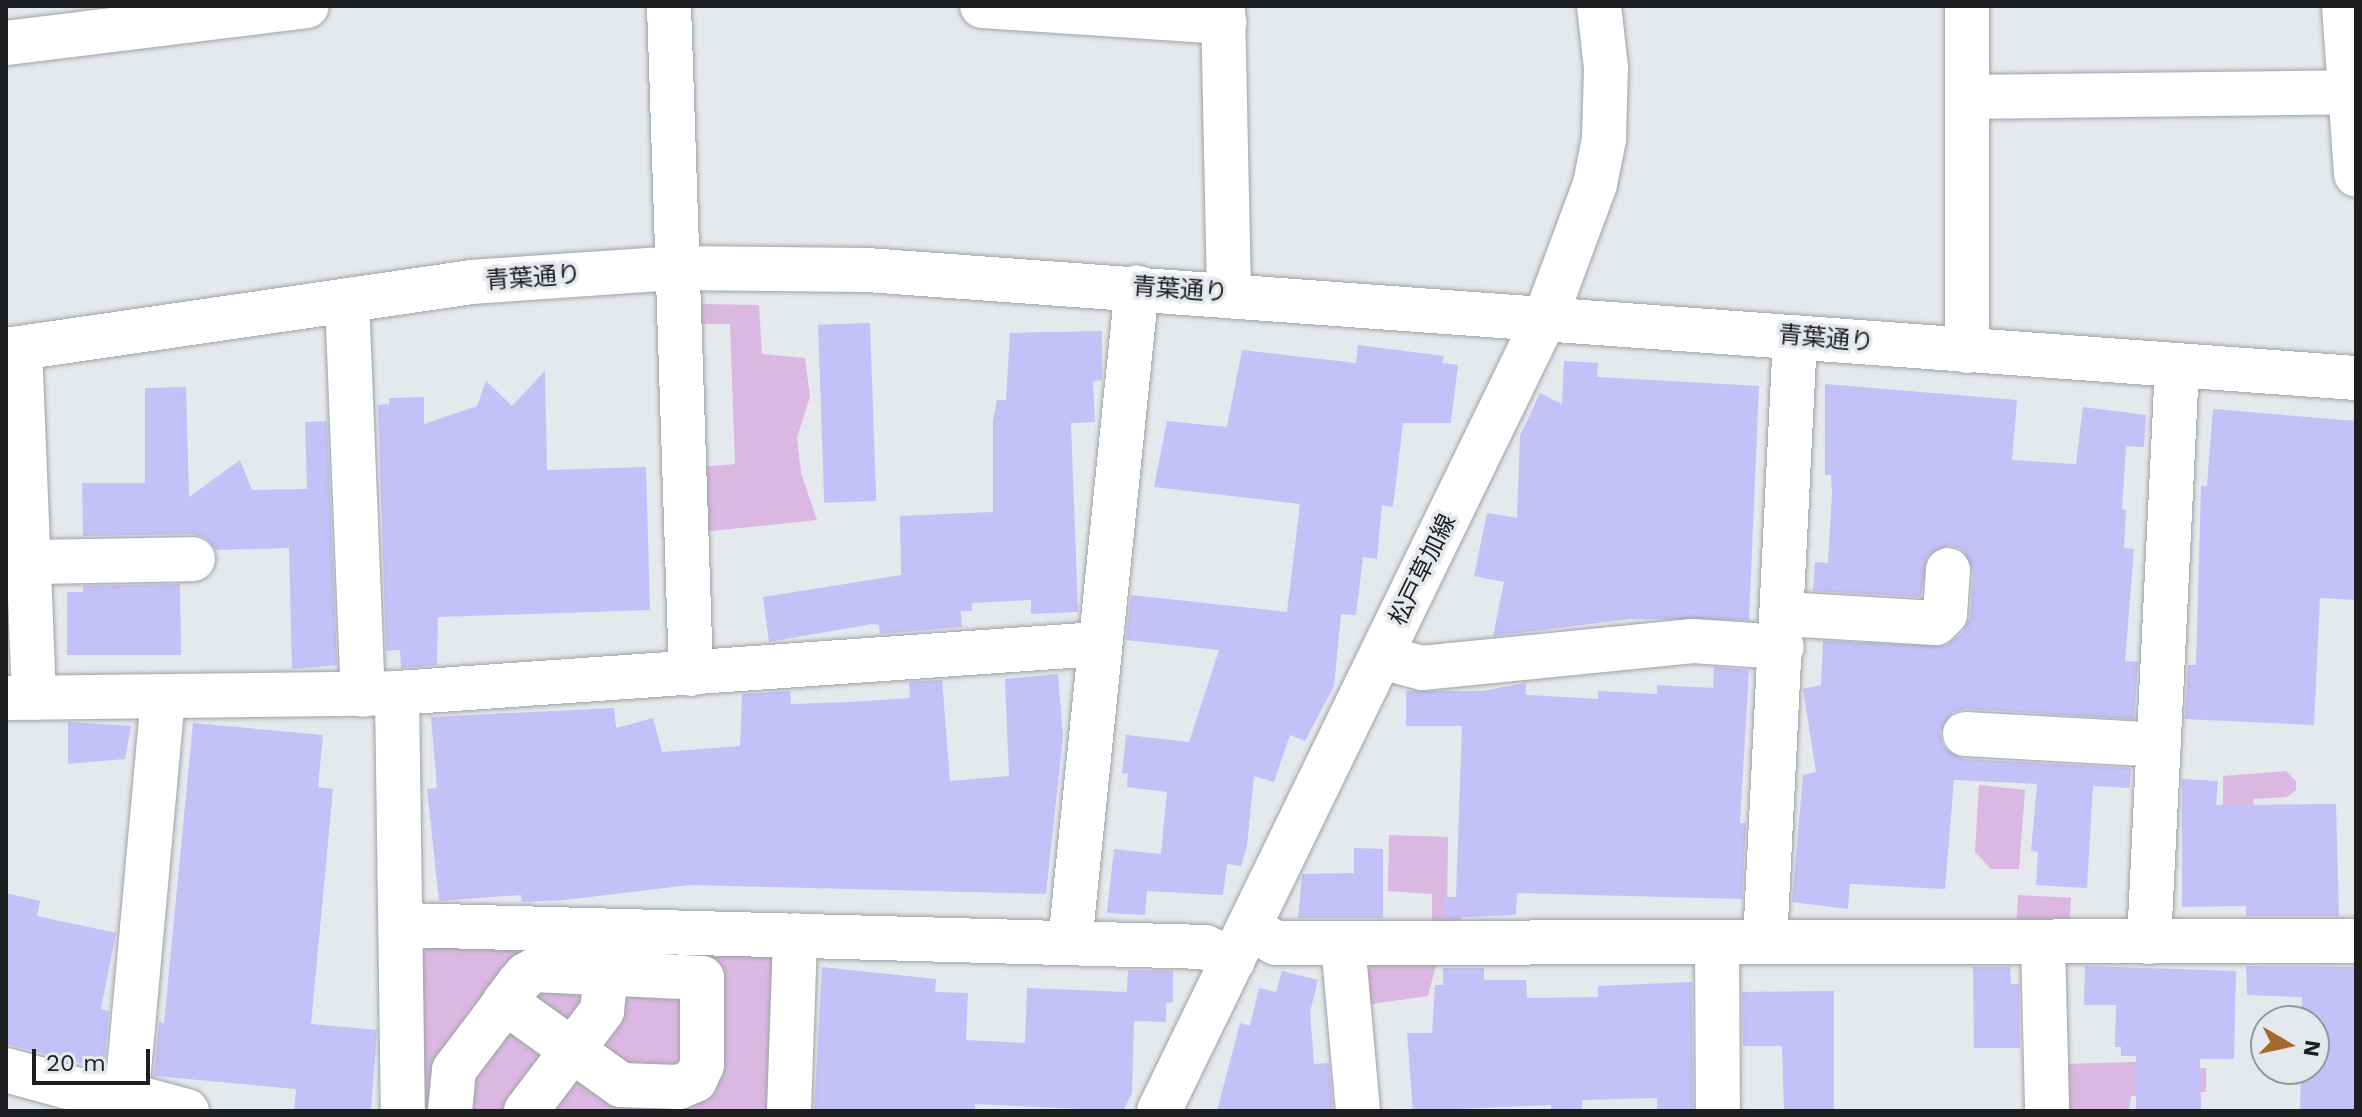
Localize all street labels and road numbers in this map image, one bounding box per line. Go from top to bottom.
street label: 青葉通り [484,260,582,296]
street label: 青葉通り [1131,272,1229,308]
street label: 青葉通り [1777,320,1875,358]
street label: 松戸草加線 [1384,510,1462,630]

